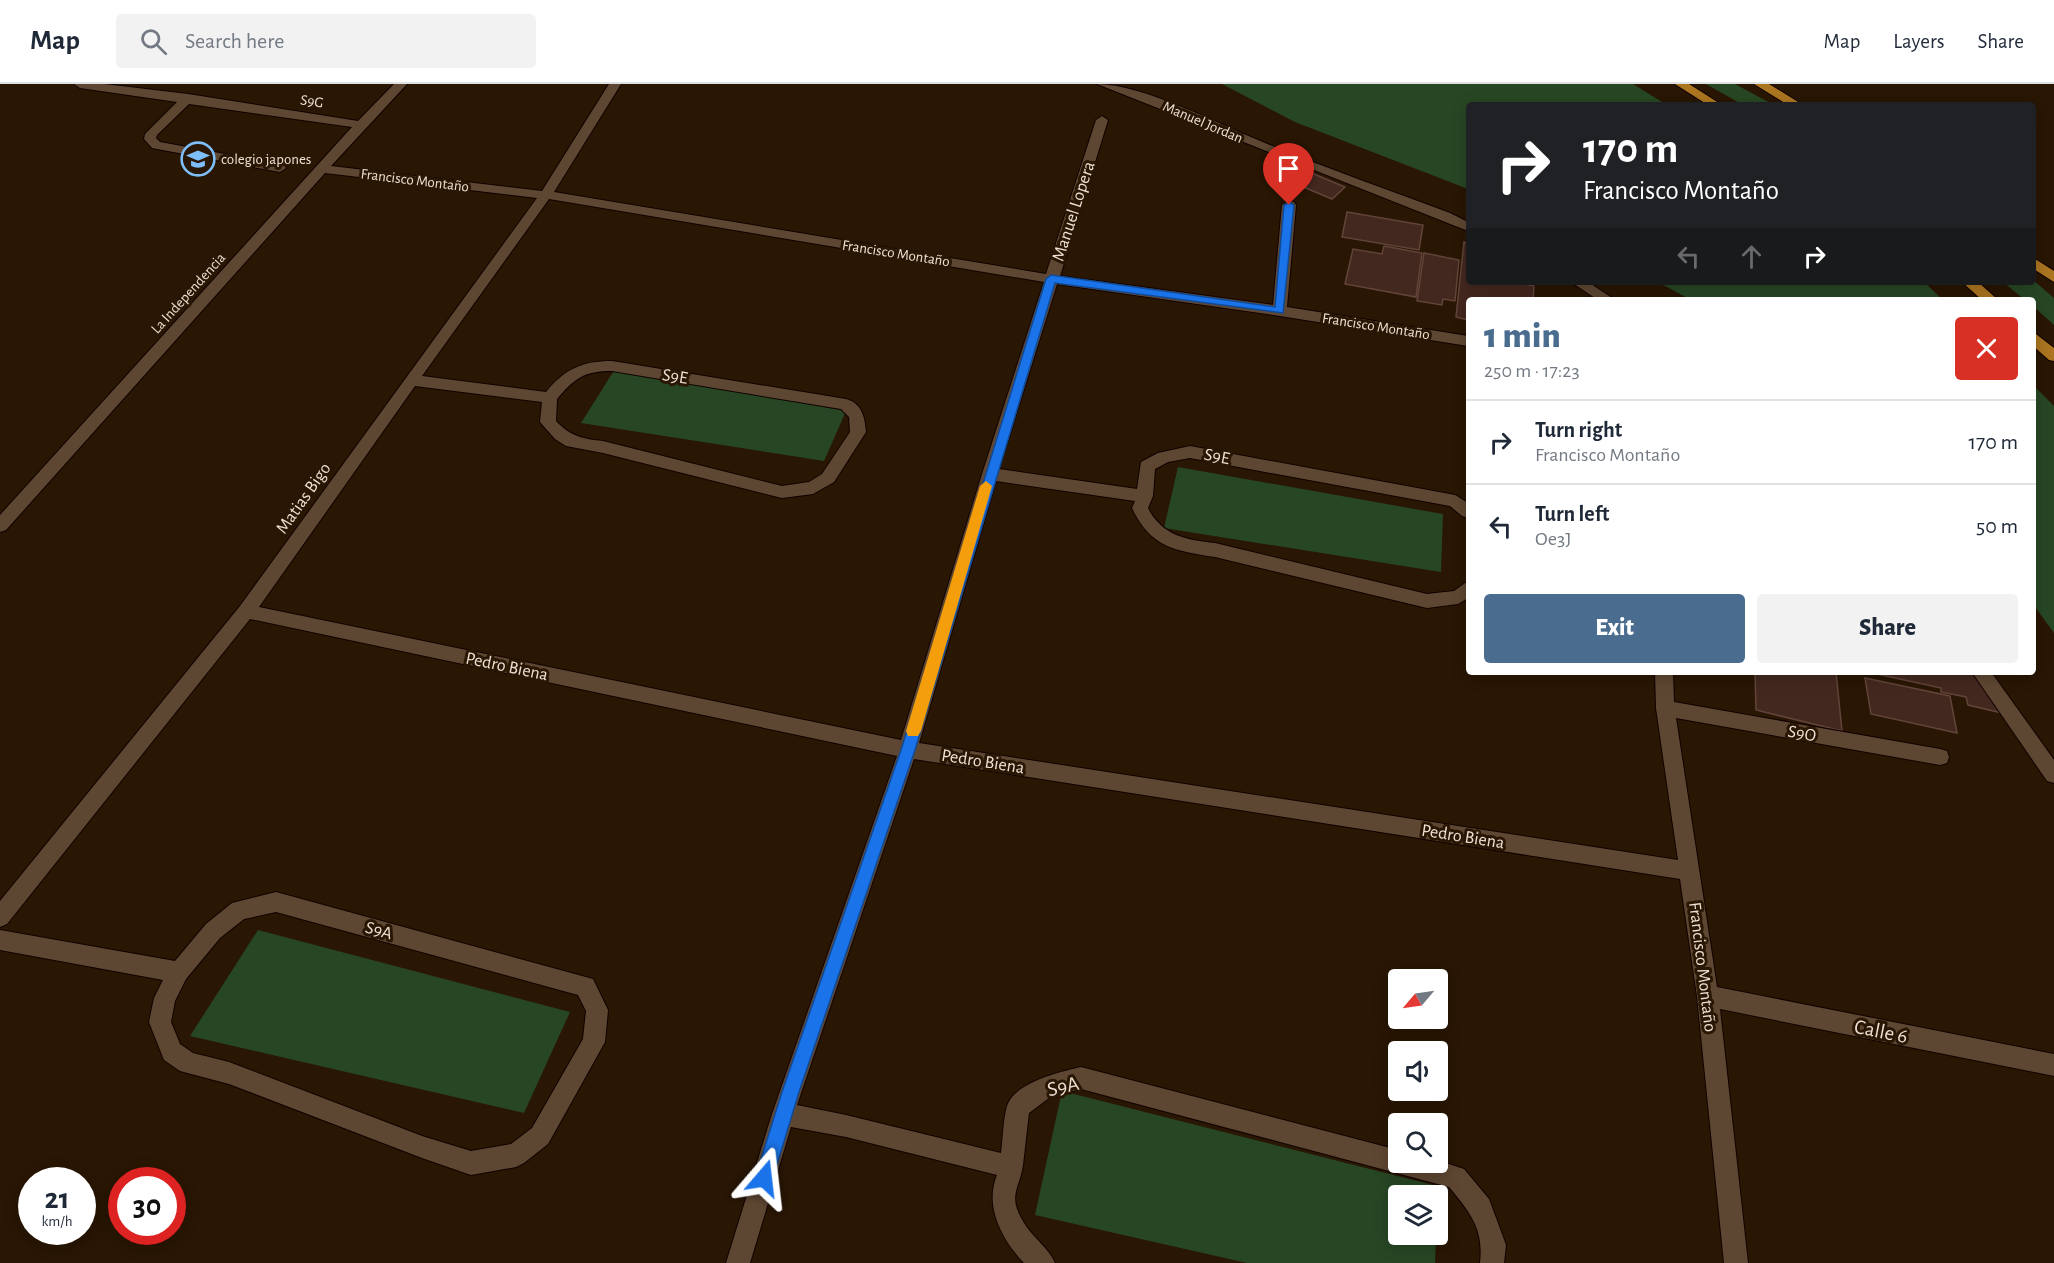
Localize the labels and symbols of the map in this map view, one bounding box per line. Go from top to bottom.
street label: S9G [299,92,325,111]
street label: Manuel Jordan [1160,99,1245,146]
school or university icon: colegio japones [180,141,216,177]
pin [1263,143,1314,205]
place label: colegio japones [221,152,311,167]
street label: Manuel Lopera [1049,159,1099,263]
street label: Francisco Montaño [360,166,470,195]
street label: Francisco Montaño [841,238,951,269]
street label: La Independencia [148,250,228,337]
street label: Francisco Montaño [1321,311,1431,342]
street label: S9E [661,366,689,388]
street label: S9E [1203,446,1231,468]
street label: Matias Bigo [273,460,335,537]
street label: Pedro Biena [464,649,550,684]
street label: S9O [1786,723,1817,745]
street label: Pedro Biena [940,747,1026,777]
street label: Pedro Biena [1420,822,1506,852]
street label: Francisco Montaño [1685,901,1719,1033]
street label: S9A [363,919,395,943]
north arrow [1388,969,1448,1029]
street label: Calle 6 [1852,1016,1909,1047]
street label: S9A [1045,1073,1081,1100]
position arrow [732,1146,796,1210]
speed limit sign: 30 [108,1167,186,1245]

